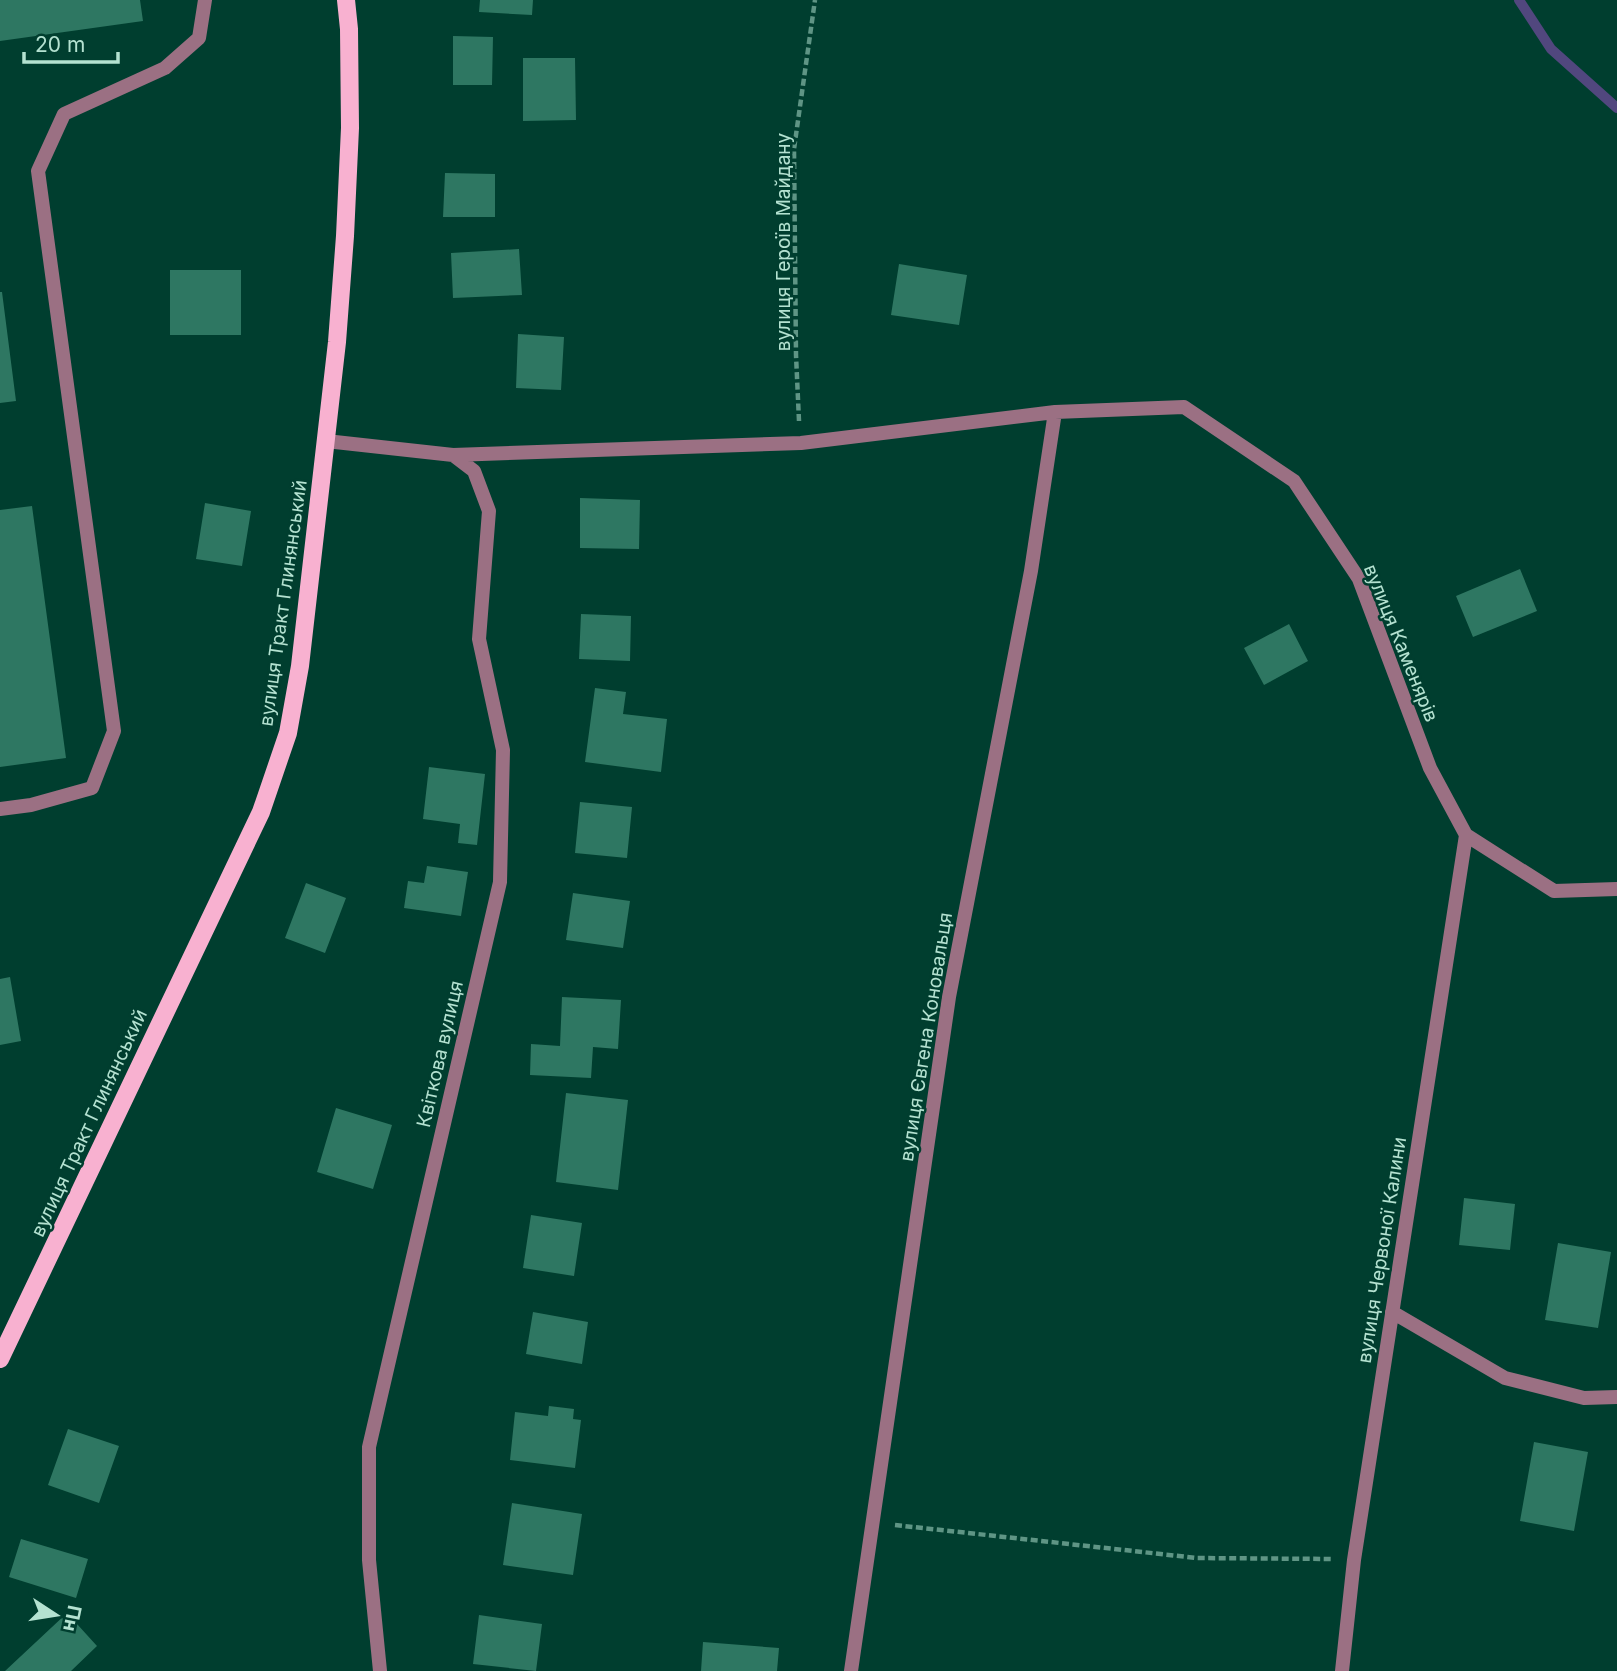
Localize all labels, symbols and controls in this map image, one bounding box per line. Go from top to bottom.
scale bar [24,21,119,65]
text: 20 m [35,32,85,57]
street label: вулиця Героїв Майдану [772,132,795,351]
street label: вулиця Тракт Глинянський [254,478,312,728]
street label: вулиця Каменярів [1359,561,1443,725]
street label: вулиця Євгена Коновальця [895,911,957,1163]
street label: Квіткова вулиця [412,978,468,1130]
street label: вулиця Тракт Глинянський [26,1006,152,1240]
street label: вулиця Червоної Калини [1353,1135,1411,1365]
north arrow [21,1580,91,1650]
text: Пн [58,1603,86,1634]

